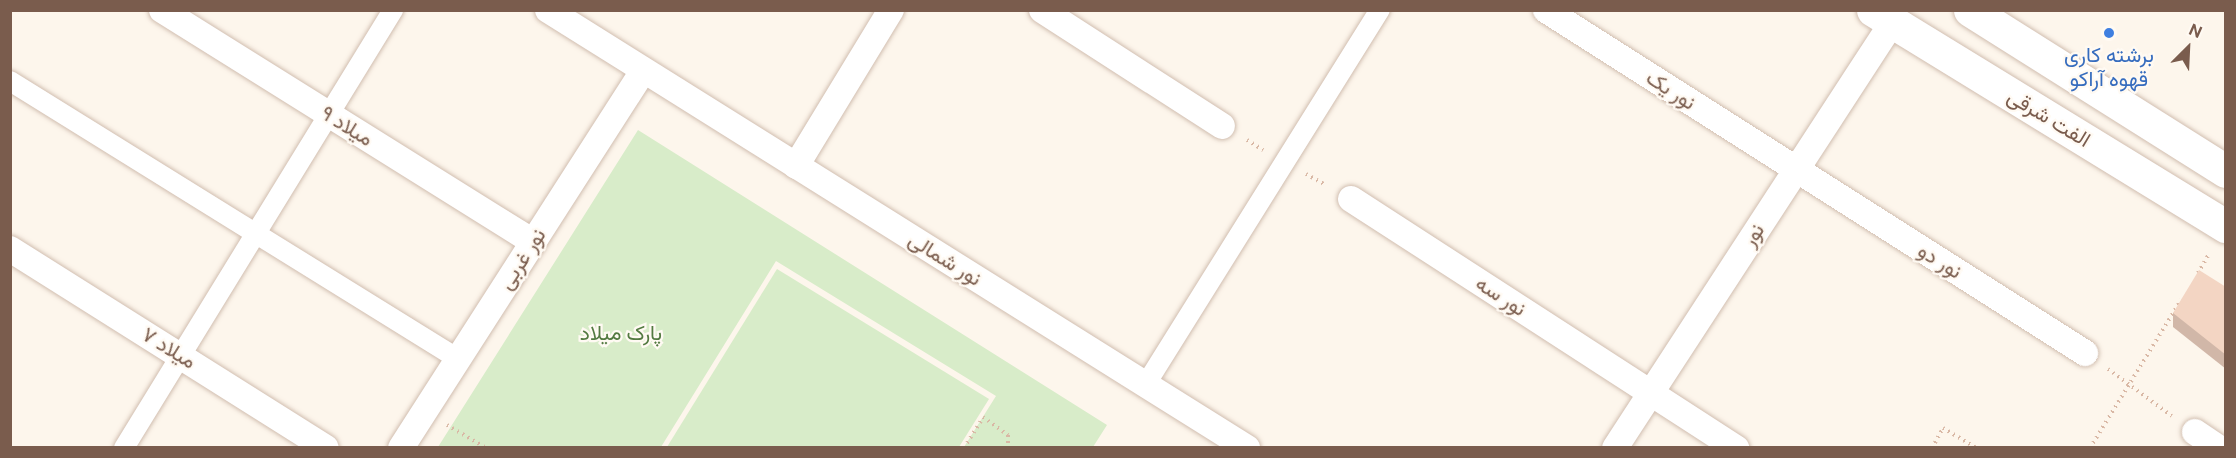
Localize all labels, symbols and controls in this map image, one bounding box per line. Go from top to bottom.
north arrow [2158,18,2218,78]
text: N [2186,20,2205,42]
marker: برشته کاری قهوه آراکو [2102,26,2116,40]
place label: برشته کاری قهوه آراکو [2064,42,2154,92]
street label: نور یک [1642,65,1700,115]
street label: الفت شرقی [2003,83,2095,153]
street label: میلاد ۹ [316,100,378,152]
street label: نور [1736,219,1770,251]
street label: نور غربی [493,224,551,294]
street label: نور شمالی [904,227,986,291]
street label: نور دو [1913,238,1967,284]
street label: نور سه [1471,270,1531,322]
park label: پارک میلاد [580,320,662,346]
street label: میلاد ۷ [137,322,201,374]

